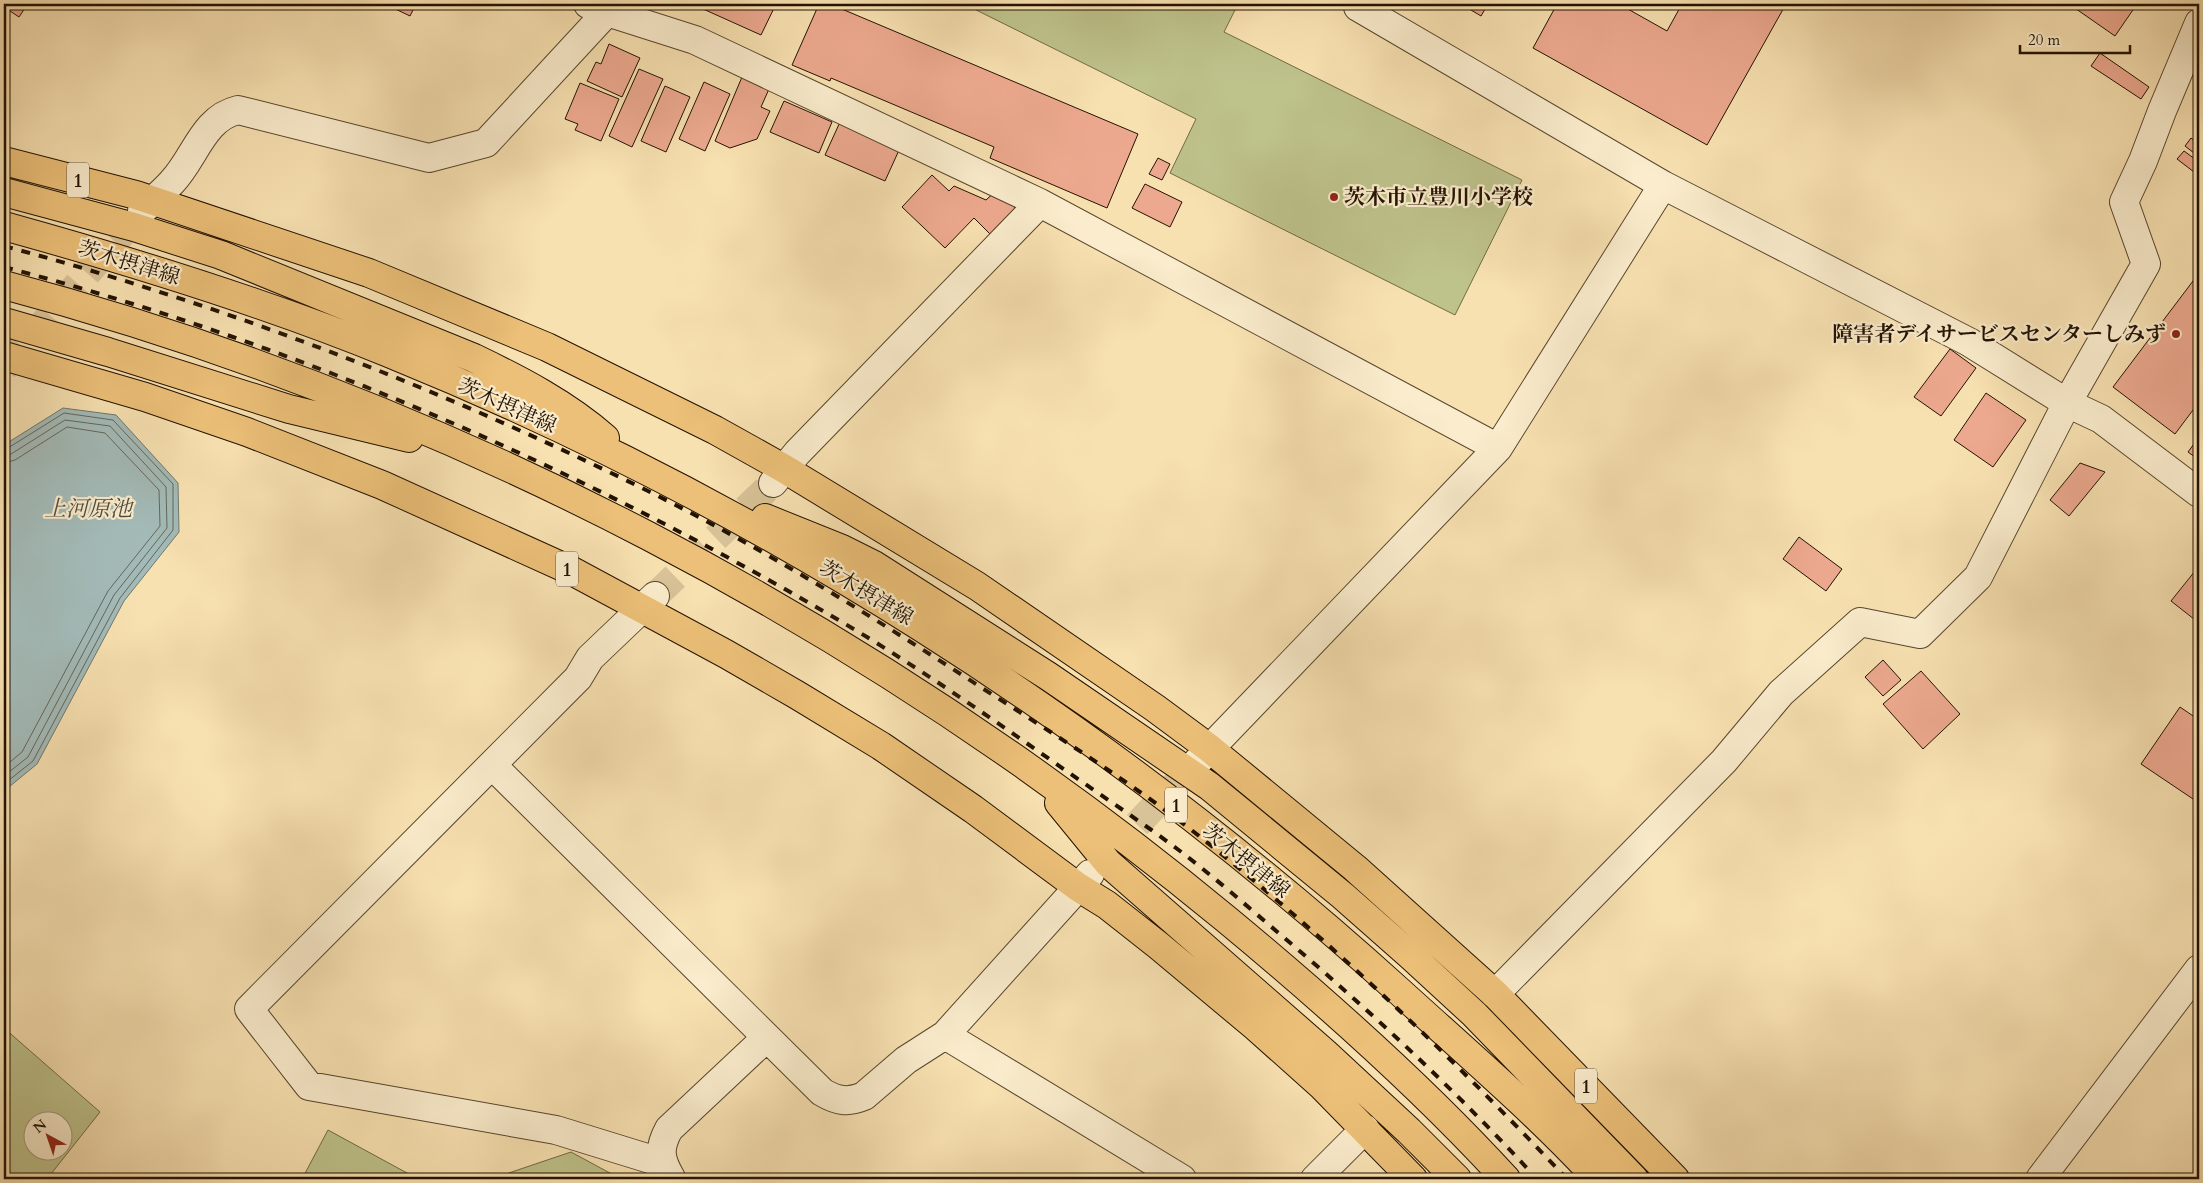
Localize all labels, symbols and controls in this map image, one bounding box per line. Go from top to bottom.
scale bar [2020,22,2130,54]
text: 20 m [2028,30,2060,50]
road number: 1 [67,162,89,198]
place label: 茨木市立豊川小学校 [1344,183,1533,212]
marker: 茨木市立豊川小学校 [1328,191,1340,203]
street label: 茨木摂津線 [75,234,183,292]
place label: 障害者デイサービスセンターしみず [1832,320,2166,349]
marker: 障害者デイサービスセンターしみず [2170,328,2182,340]
street label: 茨木摂津線 [453,371,561,441]
water label: 上河原池 [44,494,135,524]
road number: 1 [556,552,578,586]
street label: 茨木摂津線 [814,554,918,632]
road number: 1 [1165,788,1187,822]
street label: 茨木摂津線 [1196,817,1296,905]
road number: 1 [1575,1068,1597,1104]
north arrow [22,1110,72,1160]
text: N [29,1115,51,1138]

